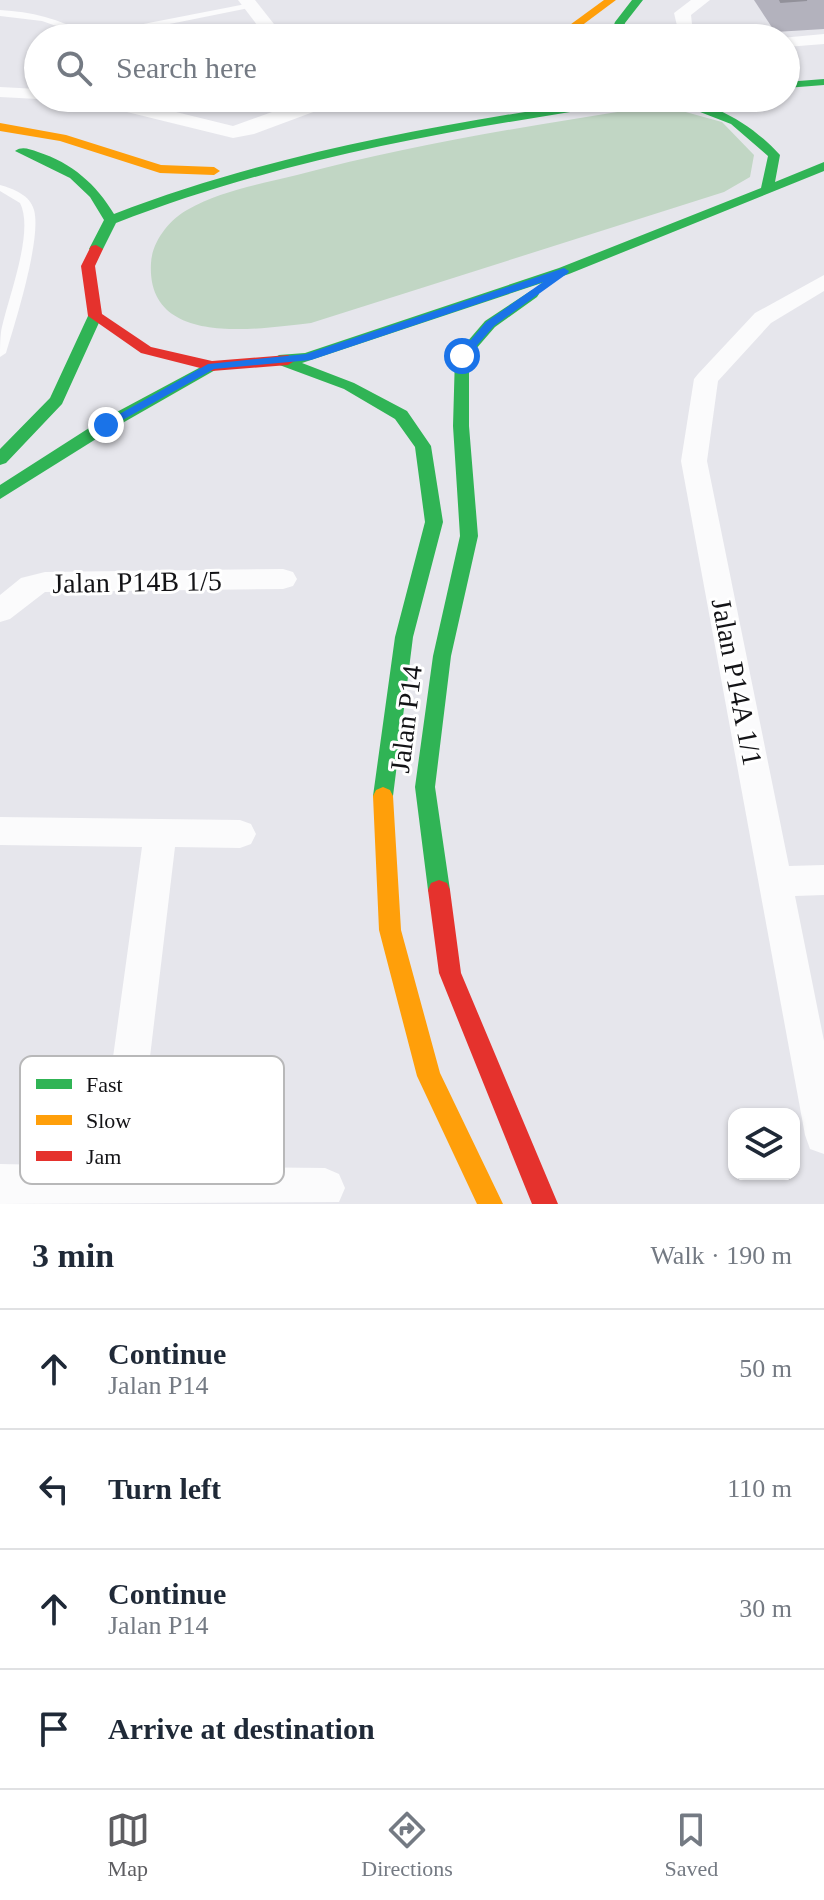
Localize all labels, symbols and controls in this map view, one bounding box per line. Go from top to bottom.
search box [24,24,800,112]
icon: search [52,46,96,90]
text: Search here [116,51,257,84]
route start [444,338,480,374]
route end [88,407,124,443]
street label: Jalan P14B 1/5 [52,565,222,599]
street label: Jalan P14A 1/1 [706,596,768,768]
street label: Jalan P14 [384,663,428,775]
legend [20,1056,284,1184]
text: Fast [86,1072,123,1097]
text: Slow [86,1108,131,1133]
map controls [728,1108,800,1180]
button: layers [728,1108,800,1180]
text: Jam [86,1144,121,1169]
text: 3 min [32,1237,114,1274]
text: Walk · 190 m [650,1241,792,1270]
text: Continue [108,1337,226,1370]
icon: ahead [32,1347,76,1391]
text: 50 m [739,1354,792,1383]
text: Jalan P14 [108,1371,208,1400]
icon: left [32,1467,76,1511]
text: Turn left [108,1472,221,1505]
text: 110 m [727,1474,792,1503]
text: Continue [108,1577,226,1610]
icon: ahead [32,1587,76,1631]
text: 30 m [739,1594,792,1623]
text: Jalan P14 [108,1611,208,1640]
icon: arrive [32,1707,76,1751]
text: Arrive at destination [108,1712,375,1745]
tab: Map [106,1808,150,1882]
tab: Directions [361,1808,453,1882]
tab: Saved [664,1808,718,1882]

